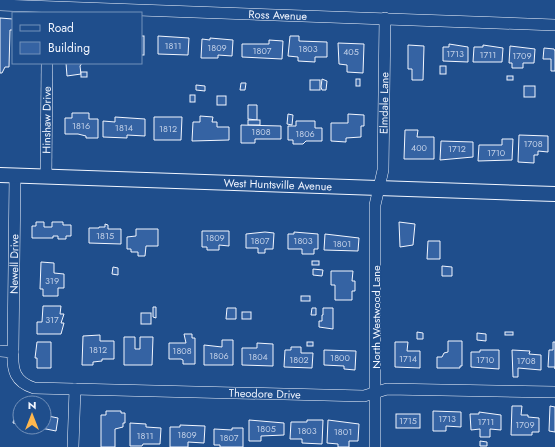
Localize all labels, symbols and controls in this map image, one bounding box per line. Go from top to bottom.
street label: Ross Avenue [248,6,308,24]
legend [12,12,142,64]
text: Road [48,19,74,37]
text: Building [48,39,90,57]
house number: 1811 [164,39,182,52]
house number: 1809 [207,41,227,54]
house number: 1803 [298,42,318,55]
house number: 1807 [252,44,272,57]
house number: 405 [343,45,359,58]
house number: 1713 [446,47,464,60]
house number: 1711 [480,48,496,61]
house number: 1709 [512,49,532,62]
street label: Elmdale Lane [375,71,392,134]
street label: Hinshaw Drive [38,86,55,154]
house number: 1816 [72,119,90,132]
house number: 1814 [115,121,133,134]
house number: 1812 [159,122,177,135]
house number: 1808 [251,125,271,138]
house number: 1806 [295,127,315,140]
house number: 1708 [523,137,543,150]
house number: 400 [411,141,428,154]
house number: 1712 [448,142,466,155]
house number: 1710 [487,146,506,159]
street label: West Huntsville Avenue [223,175,333,194]
house number: 1815 [96,229,114,242]
house number: 1809 [205,231,225,244]
street label: Newell Drive [6,234,22,294]
house number: 1807 [250,234,270,247]
house number: 1803 [293,234,313,247]
house number: 1801 [333,237,351,250]
street label: North Westwood Lane [368,265,384,369]
house number: 319 [45,274,59,287]
house number: 317 [45,313,59,326]
house number: 1812 [89,343,107,356]
house number: 1808 [172,344,192,357]
house number: 1806 [209,349,229,362]
house number: 1804 [248,350,268,363]
house number: 1800 [330,351,350,364]
house number: 1714 [399,352,417,365]
house number: 1802 [289,353,309,366]
house number: 1710 [476,353,495,366]
house number: 1708 [516,354,536,367]
street label: Theodore Drive [229,385,301,402]
north arrow [12,395,52,435]
text: N [28,397,36,413]
house number: 1713 [438,412,456,425]
house number: 1715 [399,414,417,427]
house number: 1711 [478,415,494,428]
house number: 1709 [515,418,535,431]
house number: 1805 [256,422,276,435]
house number: 1803 [297,424,317,437]
house number: 1801 [334,425,352,438]
house number: 1809 [177,428,197,441]
house number: 1811 [136,429,154,442]
house number: 1807 [219,431,239,444]

